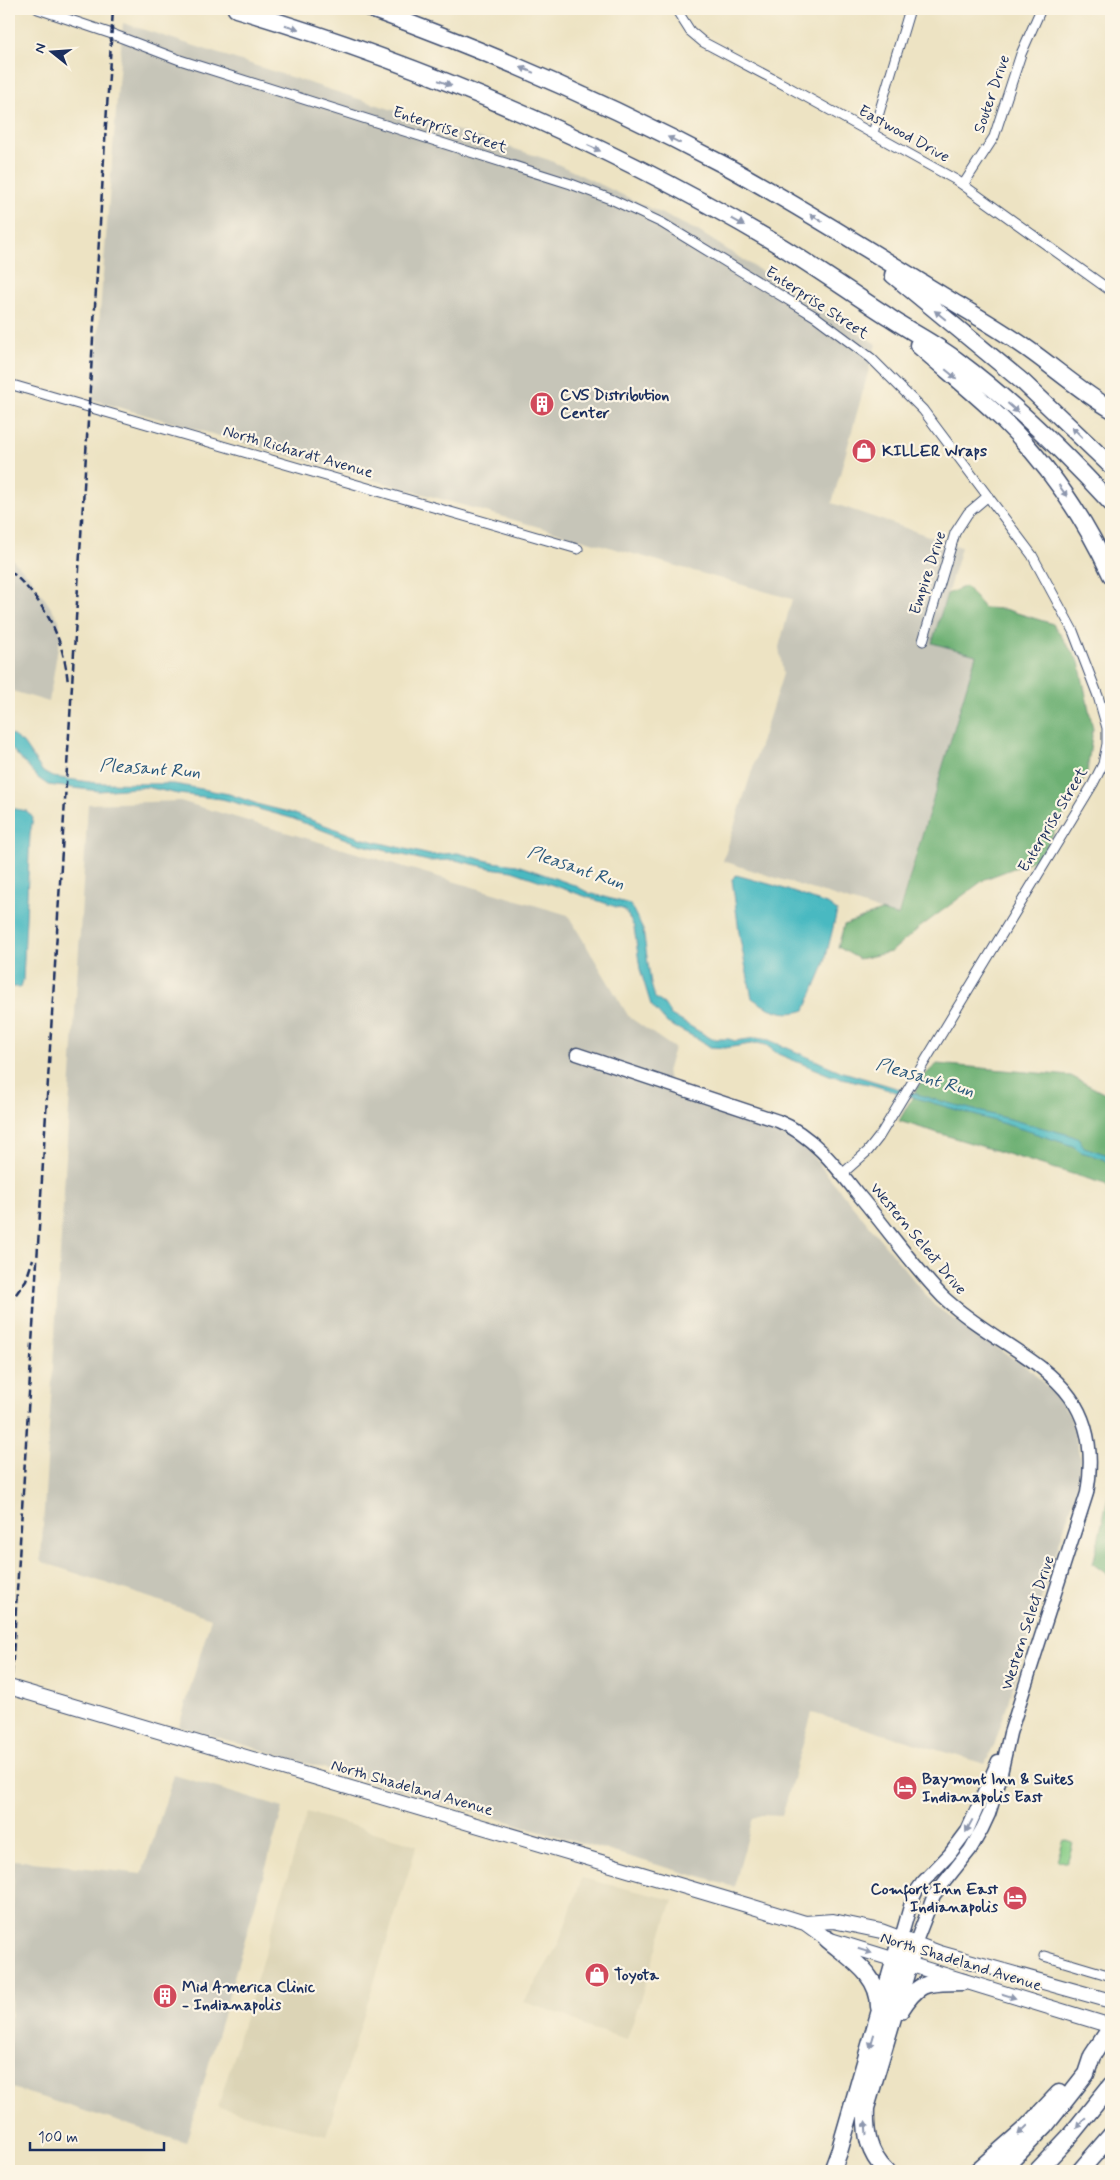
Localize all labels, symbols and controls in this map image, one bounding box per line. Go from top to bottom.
one-way arrow [285,24,300,31]
north arrow [28,28,78,78]
text: N [31,41,50,56]
street label: Souter Drive [969,52,1015,136]
one-way arrow [520,66,534,74]
one-way arrow [438,79,453,87]
street label: Eastwood Drive [855,100,953,168]
street label: Enterprise Street [390,102,510,159]
one-way arrow [667,135,681,143]
one-way arrow [587,144,601,152]
one-way arrow [810,213,823,223]
one-way arrow [732,218,745,227]
street label: Enterprise Street [761,262,873,345]
one-way arrow [934,309,947,320]
one-way arrow [945,368,957,379]
place label: CVS Distribution Center [560,385,669,424]
building icon: CVS Distribution Center [529,391,555,417]
one-way arrow [1007,402,1019,414]
street label: North Richardt Avenue [221,421,375,483]
one-way arrow [1071,426,1083,438]
shop icon: KILLER Wraps [851,438,877,464]
place label: KILLER Wraps [882,441,987,462]
one-way arrow [1058,484,1068,498]
street label: Empire Drive [905,529,951,617]
water label: Pleasant Run [99,753,201,785]
street label: Enterprise Street [1013,763,1093,876]
water label: Pleasant Run [524,840,628,896]
water label: Pleasant Run [873,1053,977,1103]
street label: Western Select Drive [865,1179,971,1299]
street label: Western Select Drive [996,1553,1060,1693]
street label: North Shadeland Avenue [329,1755,496,1821]
place label: Baymont Inn & Suites Indianapolis East [922,1769,1074,1808]
hotel icon: Baymont Inn & Suites Indianapolis East [892,1775,918,1801]
one-way arrow [965,1819,973,1833]
place label: Comfort Inn East Indianapolis [870,1879,999,1918]
hotel icon: Comfort Inn East Indianapolis [1002,1885,1028,1911]
street label: North Shadeland Avenue [878,1927,1044,1997]
one-way arrow [857,1947,872,1955]
shop icon: Toyota [584,1962,610,1988]
place label: Toyota [614,1965,659,1986]
place label: Mid America Clinic - Indianapolis [182,1977,316,2016]
building icon: Mid America Clinic - Indianapolis [152,1983,178,2009]
one-way arrow [1002,1992,1017,2000]
one-way arrow [867,2033,875,2048]
one-way arrow [1075,2116,1086,2129]
scale bar [30,2120,164,2152]
one-way arrow [862,2120,870,2136]
one-way arrow [1018,2124,1030,2136]
text: 100 m [38,2128,78,2148]

